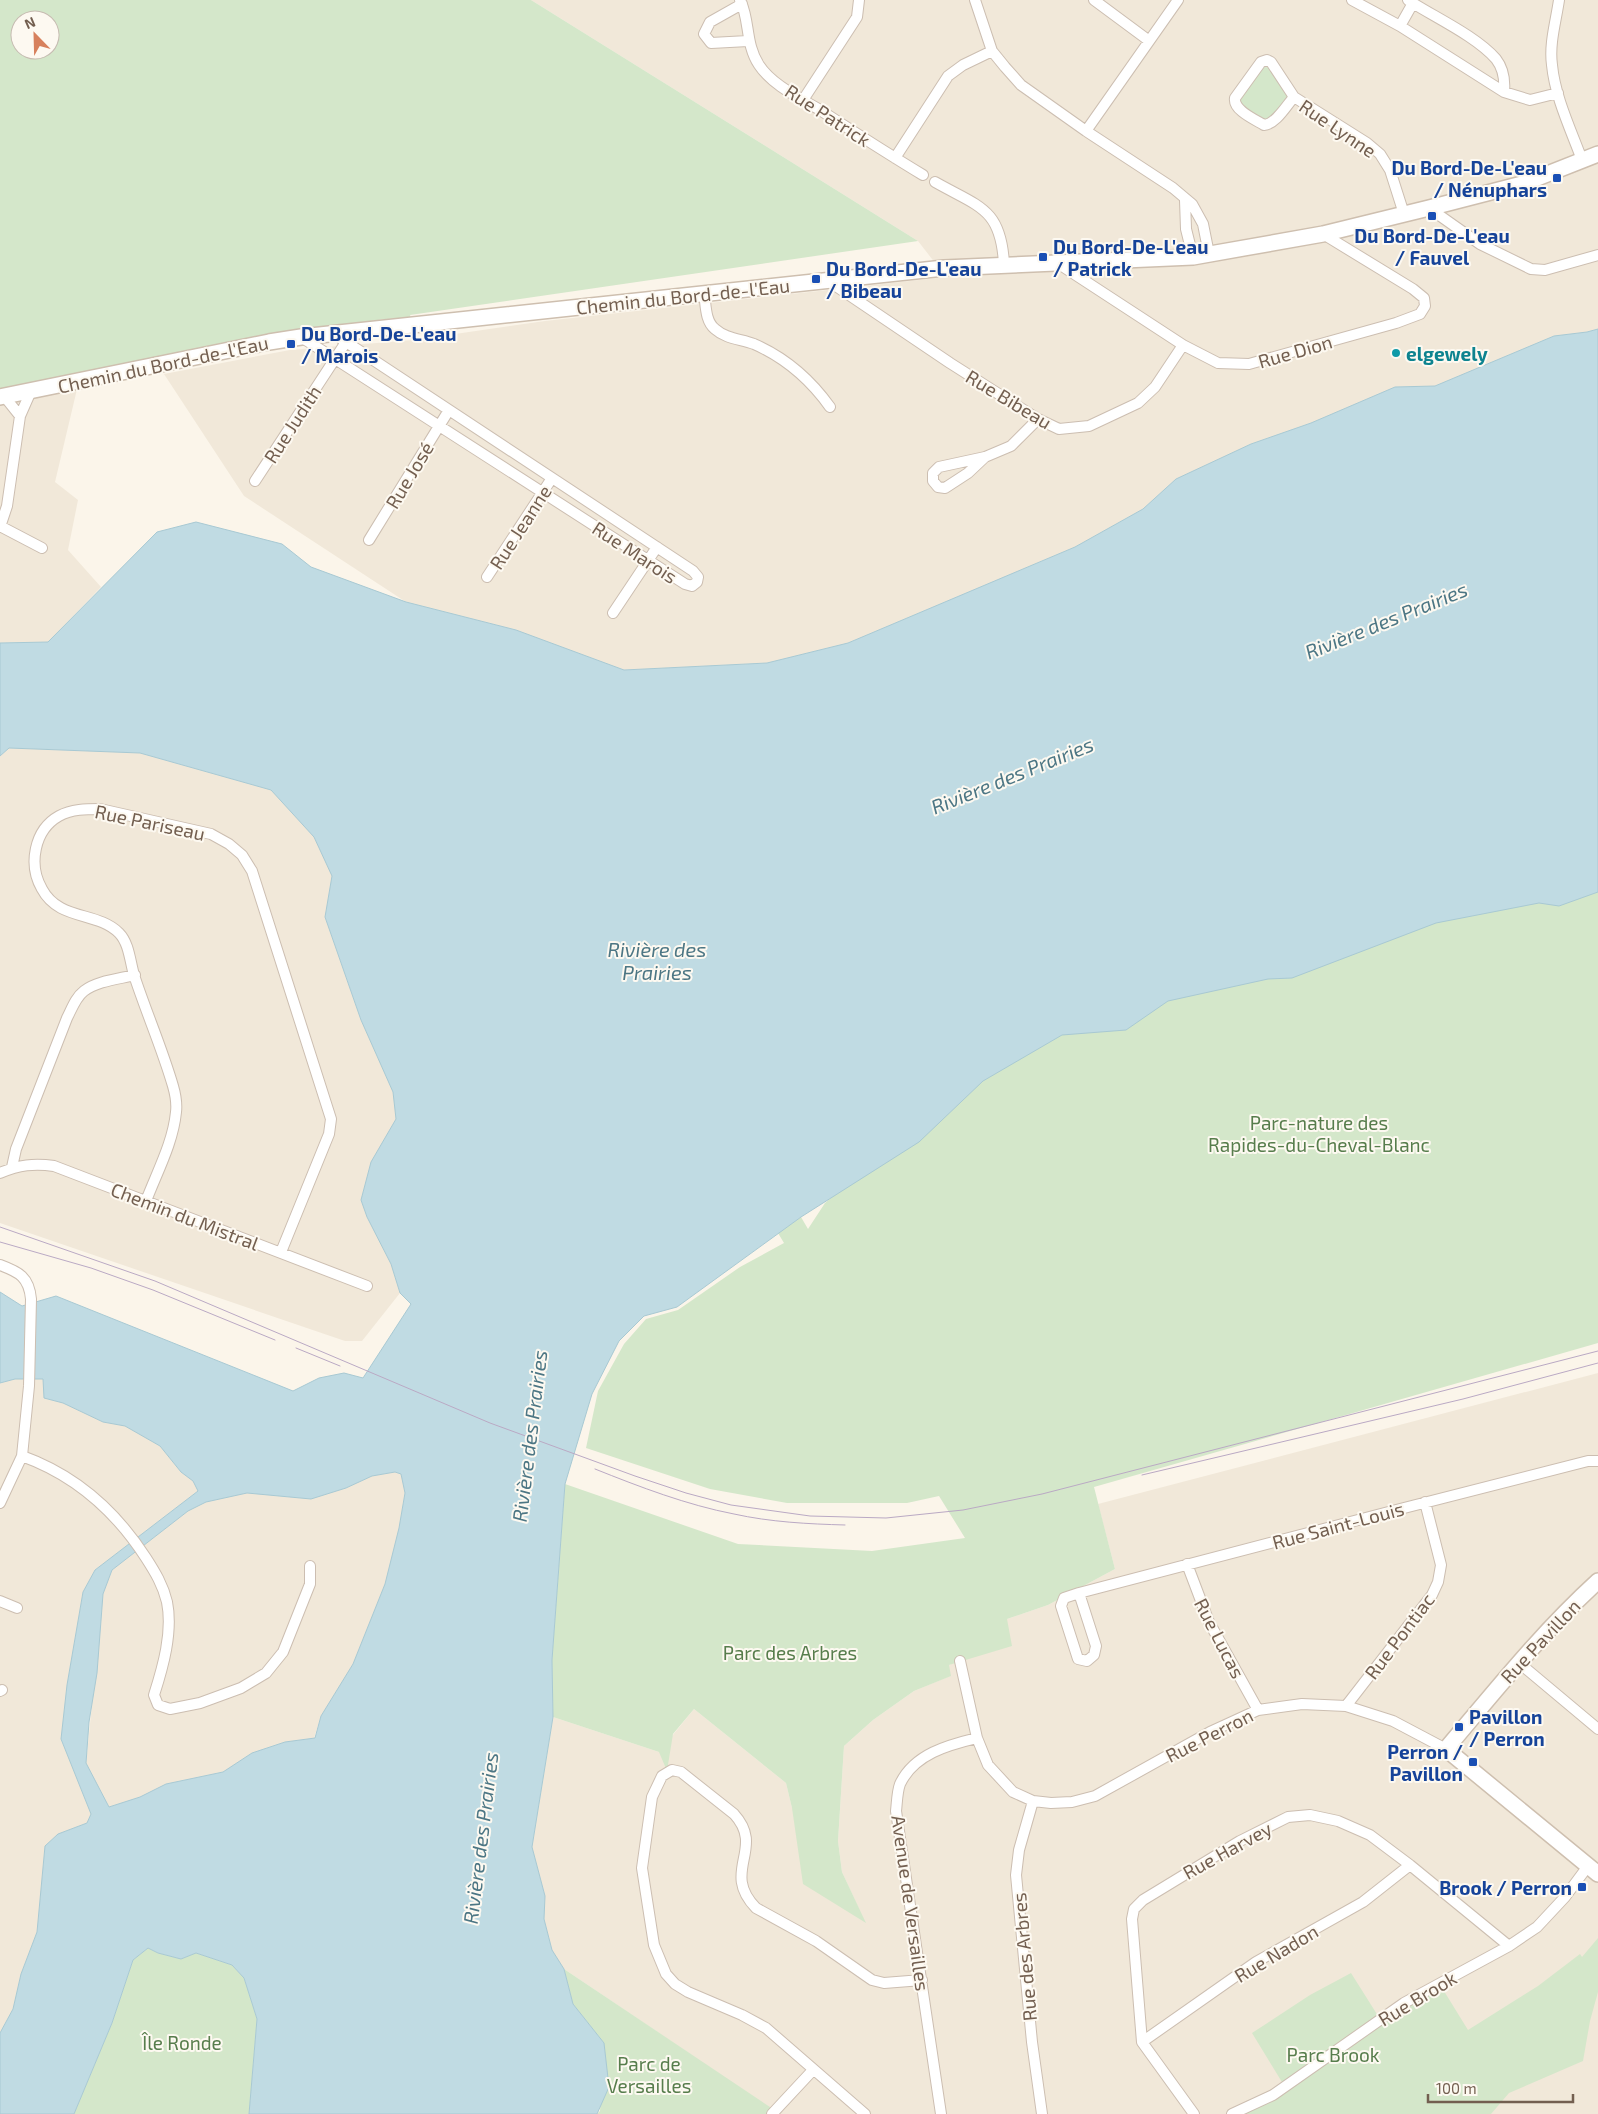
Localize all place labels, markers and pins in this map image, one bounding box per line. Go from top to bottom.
place label: Du Bord-De-L'eau / Nénuphars [1392,156,1547,201]
marker: Du Bord-De-L'eau / Nénuphars [1551,172,1563,184]
marker: Du Bord-De-L'eau / Fauvel [1426,210,1438,222]
place label: Du Bord-De-L'eau / Fauvel [1354,224,1510,269]
place label: Du Bord-De-L'eau / Patrick [1053,235,1208,280]
marker: Du Bord-De-L'eau / Patrick [1037,251,1049,263]
place label: Du Bord-De-L'eau / Bibeau [826,257,981,302]
marker: Du Bord-De-L'eau / Bibeau [810,273,822,285]
place label: Du Bord-De-L'eau / Marois [301,322,456,367]
marker: Du Bord-De-L'eau / Marois [285,338,297,350]
place label: elgewely [1406,342,1488,366]
marker: elgewely [1390,347,1402,359]
place label: Pavillon / Perron [1469,1705,1545,1750]
marker: Pavillon / Perron [1453,1721,1465,1733]
place label: Perron / Pavillon [1387,1740,1463,1785]
marker: Perron / Pavillon [1467,1756,1479,1768]
place label: Brook / Perron [1439,1876,1572,1899]
marker: Brook / Perron [1576,1881,1588,1893]

